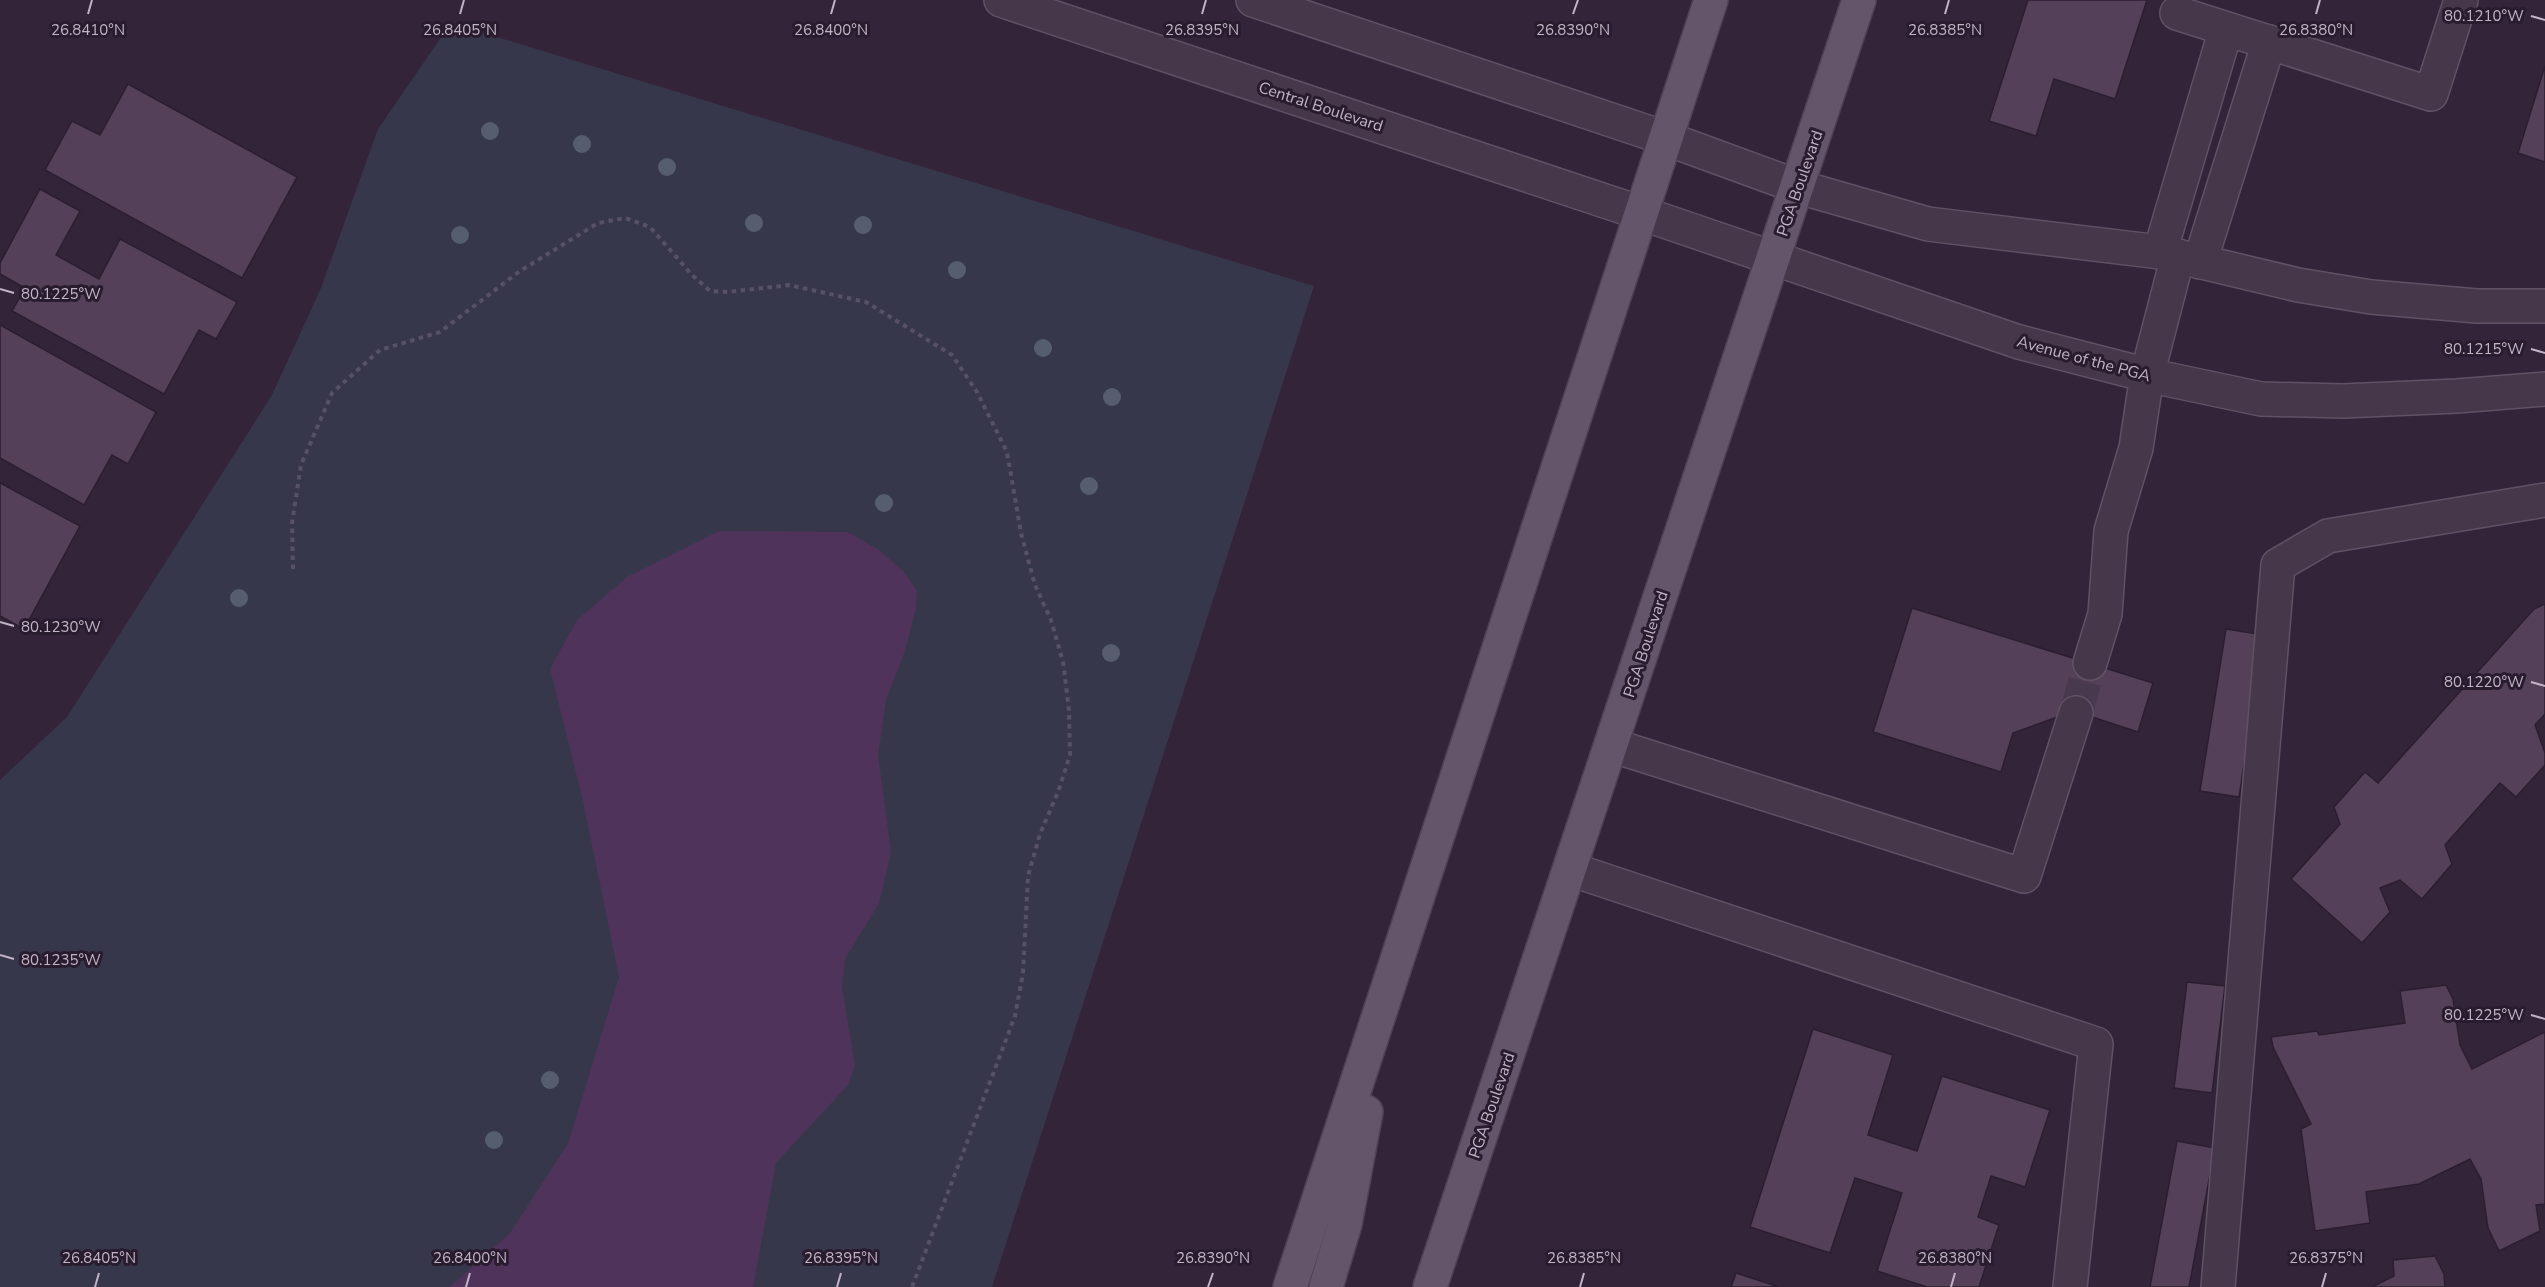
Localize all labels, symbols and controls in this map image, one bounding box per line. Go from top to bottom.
text: 80.1210°W [2444,6,2524,26]
text: 26.8410°N [51,20,125,40]
text: 26.8405°N [423,20,497,40]
text: 26.8400°N [794,20,868,40]
text: 26.8395°N [1165,20,1239,40]
text: 26.8390°N [1536,20,1610,40]
text: 26.8385°N [1908,20,1982,40]
text: 26.8380°N [2279,20,2353,40]
street label: Central Boulevard [1256,76,1386,137]
street label: PGA Boulevard [1772,127,1828,239]
text: 80.1225°W [21,284,101,304]
street label: Avenue of the PGA [2015,331,2153,387]
text: 80.1215°W [2444,339,2524,359]
street label: PGA Boulevard [1618,588,1674,700]
text: 80.1230°W [21,617,101,637]
text: 80.1220°W [2444,672,2524,692]
text: 80.1235°W [21,950,101,970]
text: 80.1225°W [2444,1005,2524,1025]
street label: PGA Boulevard [1464,1049,1520,1161]
text: 26.8405°N [62,1248,136,1268]
text: 26.8400°N [433,1248,507,1268]
text: 26.8395°N [804,1248,878,1268]
text: 26.8390°N [1176,1248,1250,1268]
text: 26.8385°N [1547,1248,1621,1268]
text: 26.8380°N [1918,1248,1992,1268]
text: 26.8375°N [2289,1248,2363,1268]

